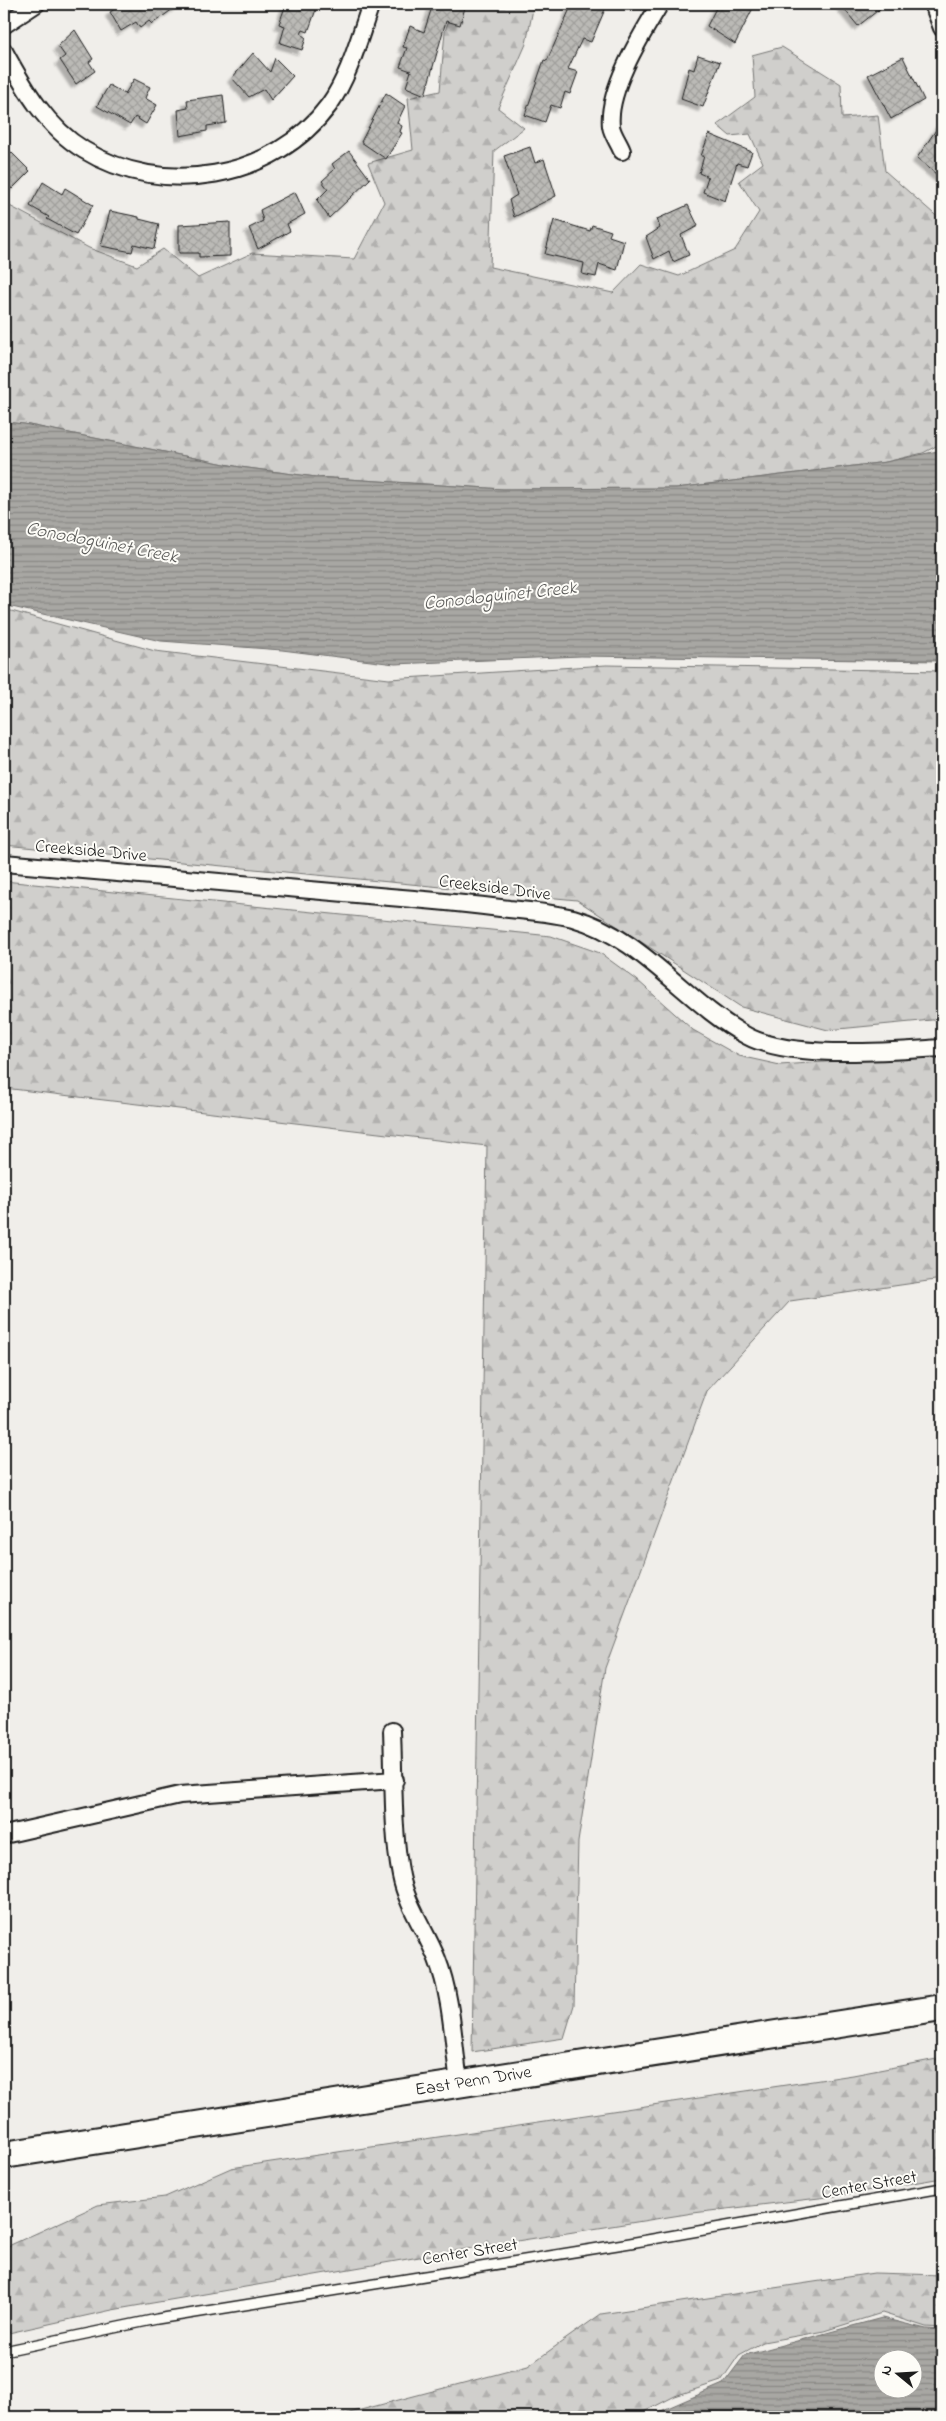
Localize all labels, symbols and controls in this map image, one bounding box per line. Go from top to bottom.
water label: Conodoguinet Creek [23,516,180,572]
water label: Conodoguinet Creek [422,575,579,619]
street label: Creekside Drive [34,834,149,870]
street label: Creekside Drive [438,869,553,909]
street label: East Penn Drive [413,2060,534,2104]
street label: Center Street [820,2165,919,2207]
street label: Center Street [421,2233,520,2273]
north arrow [874,2348,924,2398]
text: N [876,2363,899,2378]

